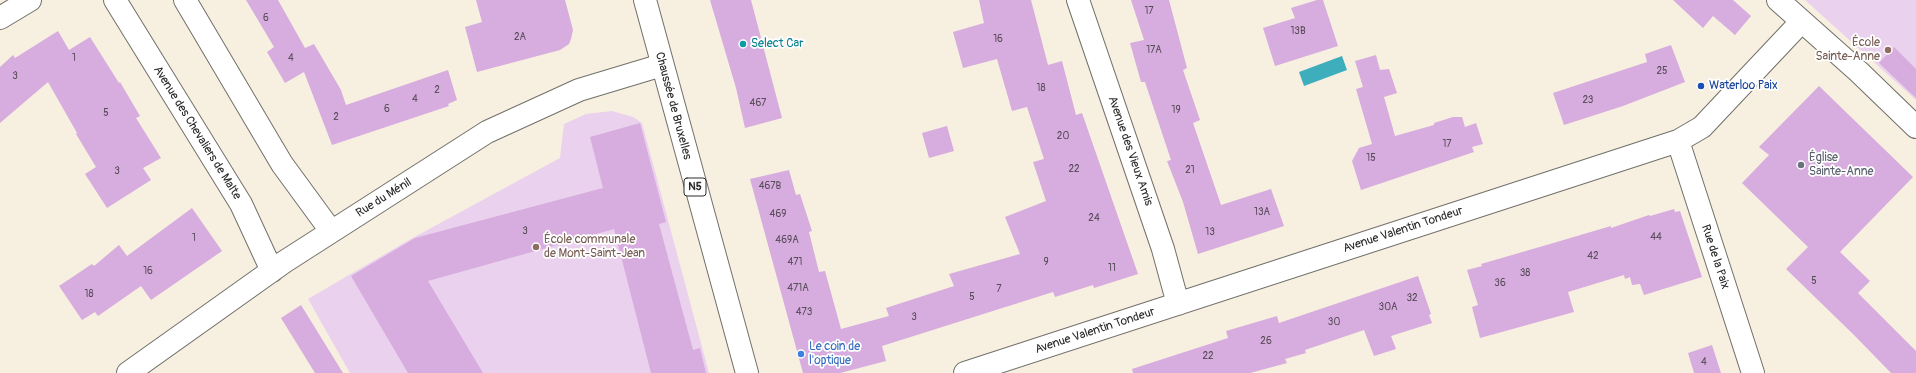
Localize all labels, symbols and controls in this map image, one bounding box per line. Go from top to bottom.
house number: 17 [1144,5,1154,17]
house number: 6 [263,12,269,24]
house number: 13B [1290,25,1306,37]
house number: 2A [514,31,526,43]
house number: 16 [993,33,1003,45]
place label: École Sainte-Anne [1816,36,1880,64]
place label: Select Car [751,37,803,51]
marker: Select Car [738,39,748,49]
house number: 17A [1146,44,1162,56]
marker: École Sainte-Anne [1883,45,1893,55]
street label: Chaussée de Bruxelles [652,51,694,161]
house number: 1 [72,52,76,64]
house number: 4 [288,52,294,64]
street label: Avenue des Chevaliers de Malte [150,64,244,202]
house number: 25 [1656,65,1668,77]
house number: 3 [12,70,18,82]
place label: Waterloo Paix [1709,79,1778,93]
marker: Waterloo Paix [1696,81,1706,91]
house number: 18 [1037,82,1045,94]
house number: 2 [434,84,440,96]
house number: 4 [412,93,418,105]
street label: Avenue des Vieux Amis [1104,94,1156,208]
house number: 23 [1583,94,1593,106]
house number: 467 [750,97,766,109]
house number: 6 [384,103,390,115]
house number: 19 [1171,104,1181,116]
house number: 5 [103,107,109,119]
house number: 2 [333,111,339,123]
house number: 20 [1057,130,1069,142]
house number: 17 [1442,138,1452,150]
place label: Église Sainte-Anne [1809,151,1873,179]
house number: 15 [1366,152,1376,164]
marker: Église Sainte-Anne [1796,160,1806,170]
house number: 22 [1068,163,1080,175]
house number: 21 [1185,164,1195,176]
house number: 3 [114,165,120,177]
street label: Rue du Ménil [354,175,414,221]
road number: N5 [684,178,706,196]
house number: 467B [759,180,781,192]
street label: Avenue Valentin Tondeur [1341,204,1465,256]
house number: 13A [1254,206,1270,218]
house number: 469 [770,208,786,220]
house number: 24 [1088,212,1100,224]
street label: Rue de la Paix [1698,223,1732,291]
house number: 3 [522,225,528,237]
house number: 13 [1205,226,1215,238]
house number: 44 [1650,231,1662,243]
house number: 1 [192,232,196,244]
place label: École communale de Mont-Saint-Jean [544,233,645,261]
house number: 469A [775,234,799,246]
marker: École communale de Mont-Saint-Jean [531,242,541,252]
house number: 42 [1587,250,1599,262]
house number: 471 [788,256,802,268]
house number: 9 [1043,256,1049,268]
house number: 11 [1108,262,1116,274]
house number: 16 [143,265,153,277]
house number: 38 [1520,267,1530,279]
house number: 5 [1811,275,1817,287]
house number: 36 [1494,277,1506,289]
house number: 471A [787,282,809,294]
house number: 7 [996,283,1002,295]
house number: 18 [85,288,93,300]
house number: 5 [969,291,975,303]
house number: 32 [1406,292,1418,304]
house number: 30A [1379,301,1397,313]
street label: Avenue Valentin Tondeur [1033,305,1157,357]
house number: 473 [796,306,812,318]
house number: 3 [911,311,917,323]
house number: 30 [1328,316,1340,328]
house number: 26 [1260,335,1272,347]
place label: Le coin de l'optique [809,340,860,368]
marker: Le coin de l'optique [796,349,806,359]
house number: 22 [1202,350,1214,362]
house number: 4 [1701,356,1707,368]

